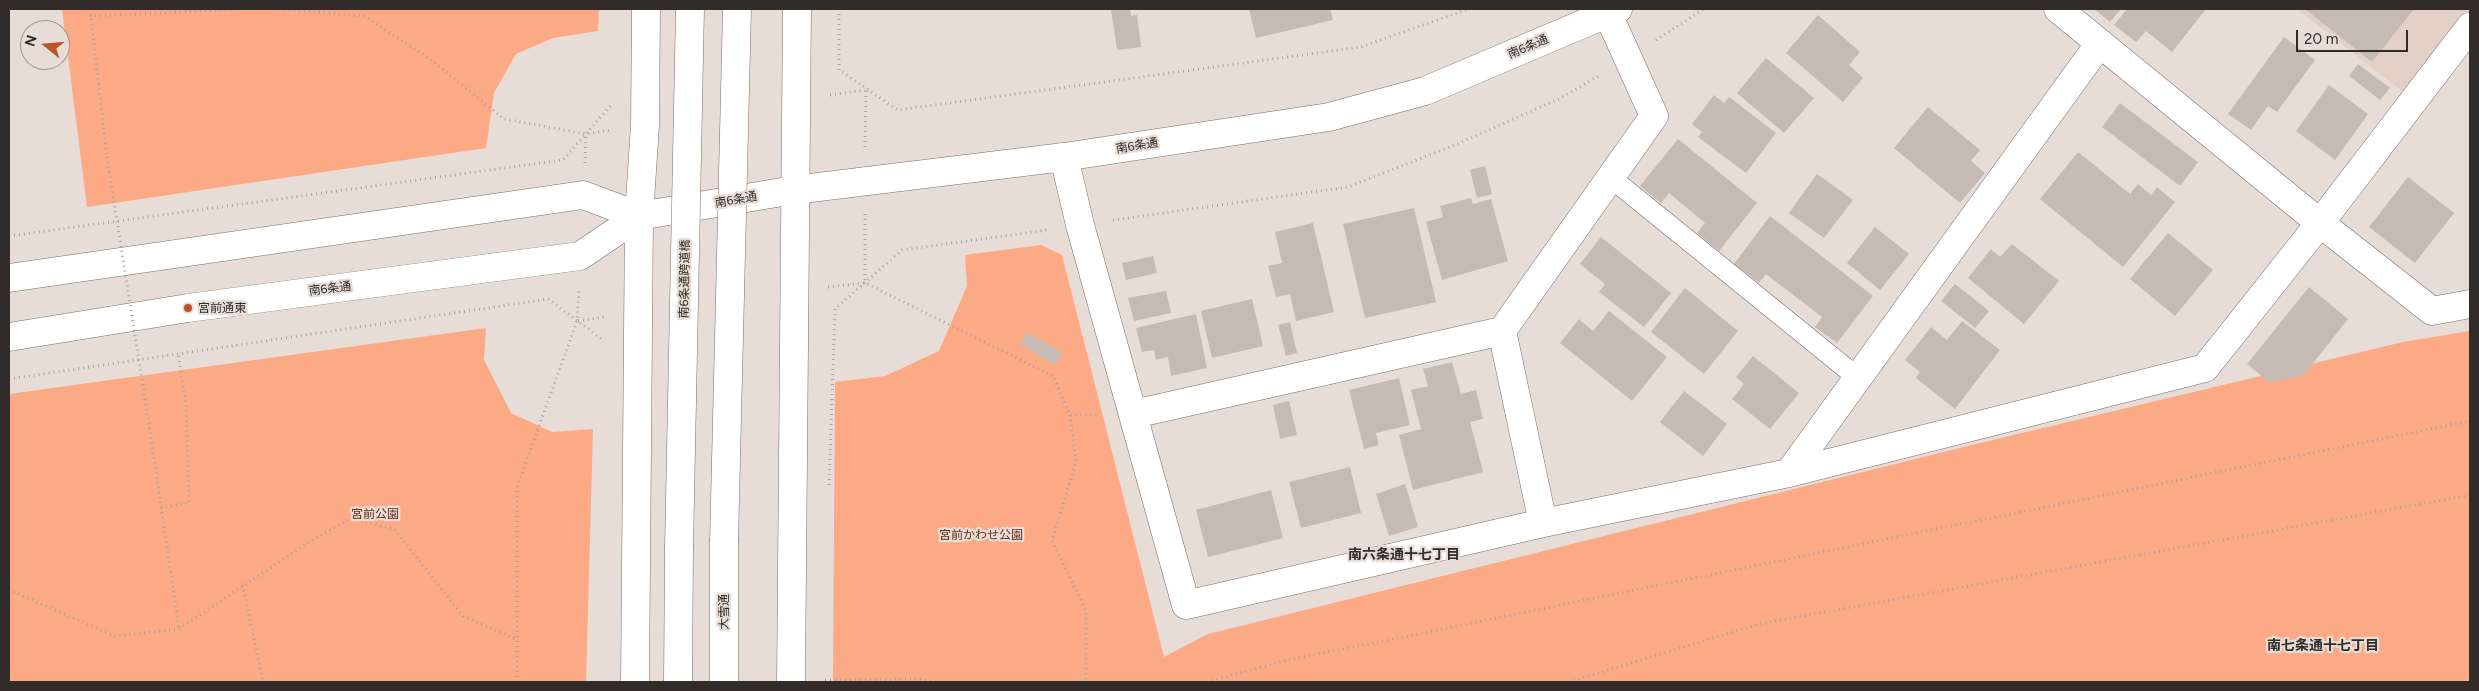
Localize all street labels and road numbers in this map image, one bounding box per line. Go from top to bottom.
street label: 南6条通 [1505,32,1551,62]
street label: 南6条通 [1115,136,1159,156]
street label: 南6条通 [714,189,758,211]
street label: 南6条通跨道橋 [677,239,693,319]
street label: 南6条通 [308,279,352,299]
street label: 大雪通 [717,594,731,630]

